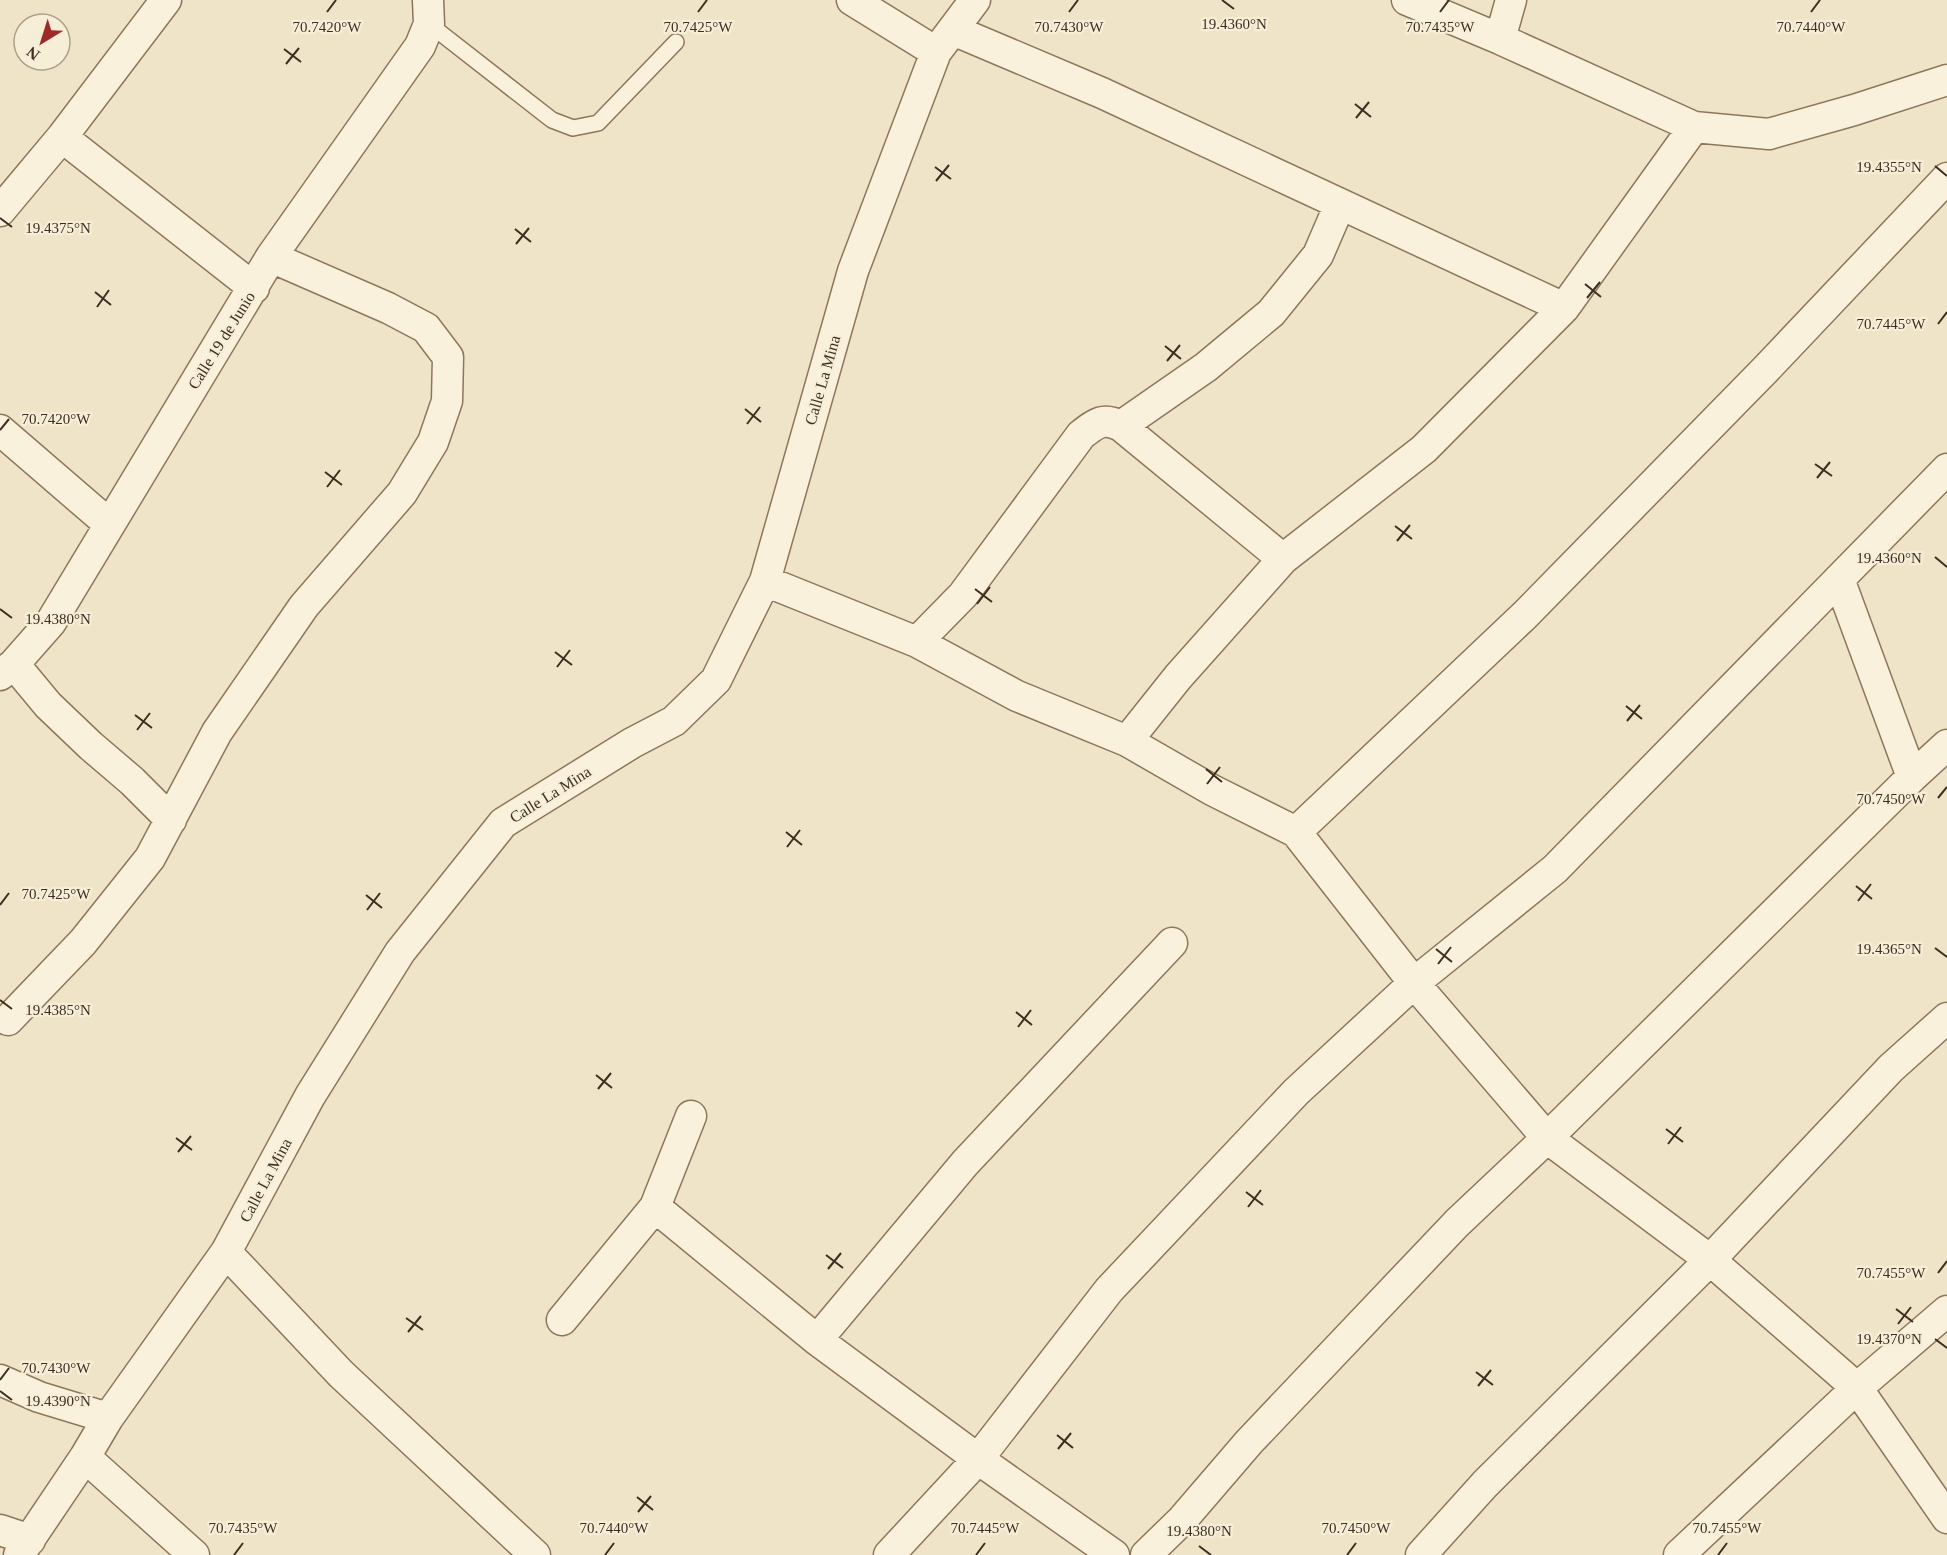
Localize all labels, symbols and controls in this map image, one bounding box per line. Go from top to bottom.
north arrow [12,12,72,72]
text: 19.4360°N [1201,16,1267,32]
text: 70.7420°W [293,19,362,35]
text: 70.7425°W [664,19,733,35]
text: 70.7430°W [1035,19,1104,35]
text: 70.7435°W [1406,19,1475,35]
text: 70.7440°W [1777,19,1846,35]
text: N [23,43,43,64]
text: 19.4355°N [1856,159,1922,175]
text: 19.4375°N [25,220,91,236]
street label: Calle 19 de Junio [185,288,258,392]
text: 70.7445°W [1857,316,1926,332]
street label: Calle La Mina [802,333,843,427]
text: 70.7420°W [22,411,91,427]
text: 19.4360°N [1856,550,1922,566]
text: 19.4380°N [25,611,91,627]
street label: Calle La Mina [507,763,594,826]
text: 70.7450°W [1857,791,1926,807]
text: 70.7425°W [22,886,91,902]
text: 19.4365°N [1856,941,1922,957]
text: 19.4385°N [25,1002,91,1018]
street label: Calle La Mina [236,1135,295,1225]
text: 70.7455°W [1857,1265,1926,1281]
text: 19.4370°N [1856,1331,1922,1347]
text: 70.7430°W [22,1360,91,1376]
text: 19.4390°N [25,1393,91,1409]
text: 70.7435°W [209,1520,278,1536]
text: 70.7440°W [580,1520,649,1536]
text: 70.7445°W [951,1520,1020,1536]
text: 70.7450°W [1322,1520,1391,1536]
text: 70.7455°W [1693,1520,1762,1536]
text: 19.4380°N [1166,1523,1232,1539]

